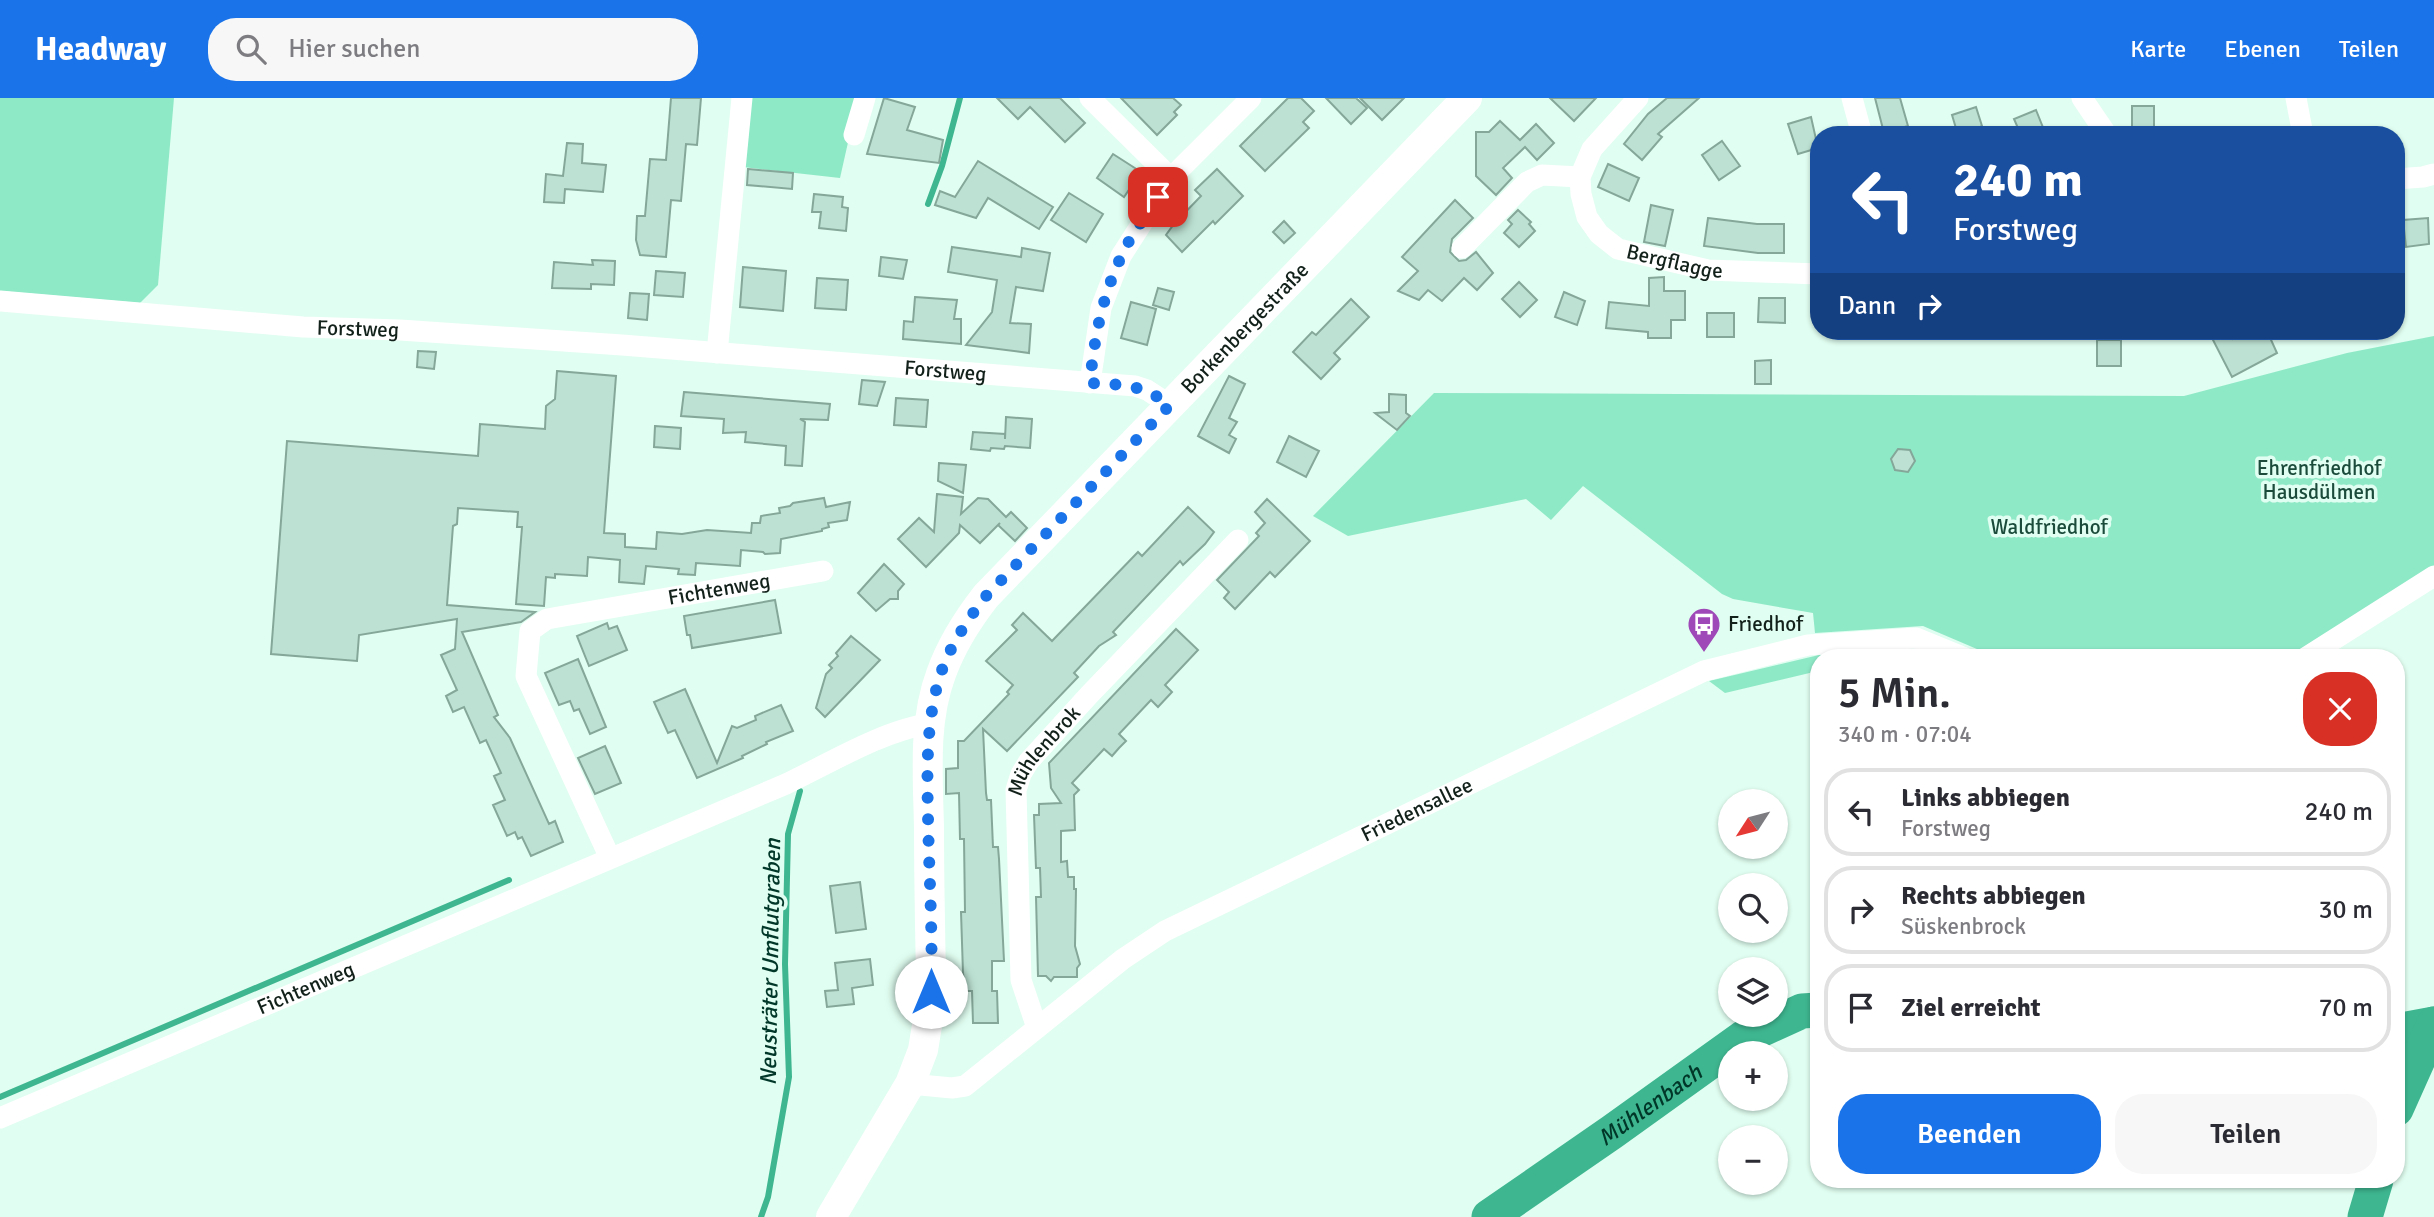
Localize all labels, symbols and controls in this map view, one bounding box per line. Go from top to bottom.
search box [208,18,698,81]
text: Headway [35,29,166,70]
icon: search [232,30,270,68]
text: Hier suchen [288,33,420,65]
text: Karte [2130,34,2186,64]
text: Ebenen [2224,34,2301,64]
text: Teilen [2339,34,2399,64]
text: 240 m [1953,150,2083,210]
icon: left [1838,154,1929,245]
pin [1128,167,1188,227]
icon: arrive [1139,178,1177,216]
text: Forstweg [1953,210,2078,249]
street label: Bergflagge [1624,238,1723,284]
street label: Borkenbergestraße [1175,257,1314,399]
icon: right [1910,287,1948,325]
text: Dann [1838,290,1896,322]
street label: Forstweg [316,314,399,343]
street label: Forstweg [903,355,987,387]
park label: Ehrenfriedhof Hausdülmen [2257,455,2382,505]
park label: Waldfriedhof [1991,514,2108,540]
street label: Fichtenweg [666,567,772,611]
bus stop icon: Friedhof [1685,605,1723,654]
place label: Friedhof [1728,611,1804,637]
text: 5 Min. [1838,668,1951,719]
button: close [2303,672,2377,746]
street label: Mühlenbrok [1002,700,1086,799]
text: 340 m · 07:04 [1838,720,1972,749]
street label: Friedensallee [1357,772,1477,848]
text: Links abbiegen [1901,782,2070,814]
north arrow [1718,789,1788,859]
map controls [1718,789,1788,1195]
icon: left [1842,793,1880,831]
text: 240 m [2304,796,2373,828]
text: Forstweg [1901,814,1991,843]
water label: Neusträter Umflutgraben [754,837,787,1086]
button: search [1718,873,1788,943]
text: Rechts abbiegen [1901,880,2086,912]
icon: right [1842,891,1880,929]
text: 30 m [2318,894,2373,926]
text: Süskenbrock [1901,912,2026,941]
position arrow [894,955,968,1029]
street label: Fichtenweg [253,956,358,1020]
button: layers [1718,957,1788,1027]
icon: arrive [1842,989,1880,1027]
text: Ziel erreicht [1901,992,2041,1024]
text: 70 m [2318,992,2373,1024]
button: + [1718,1041,1788,1111]
water label: Mühlenbach [1592,1057,1709,1152]
button: Beenden [1838,1094,2101,1174]
button: Teilen [2115,1094,2377,1174]
button: − [1718,1125,1788,1195]

